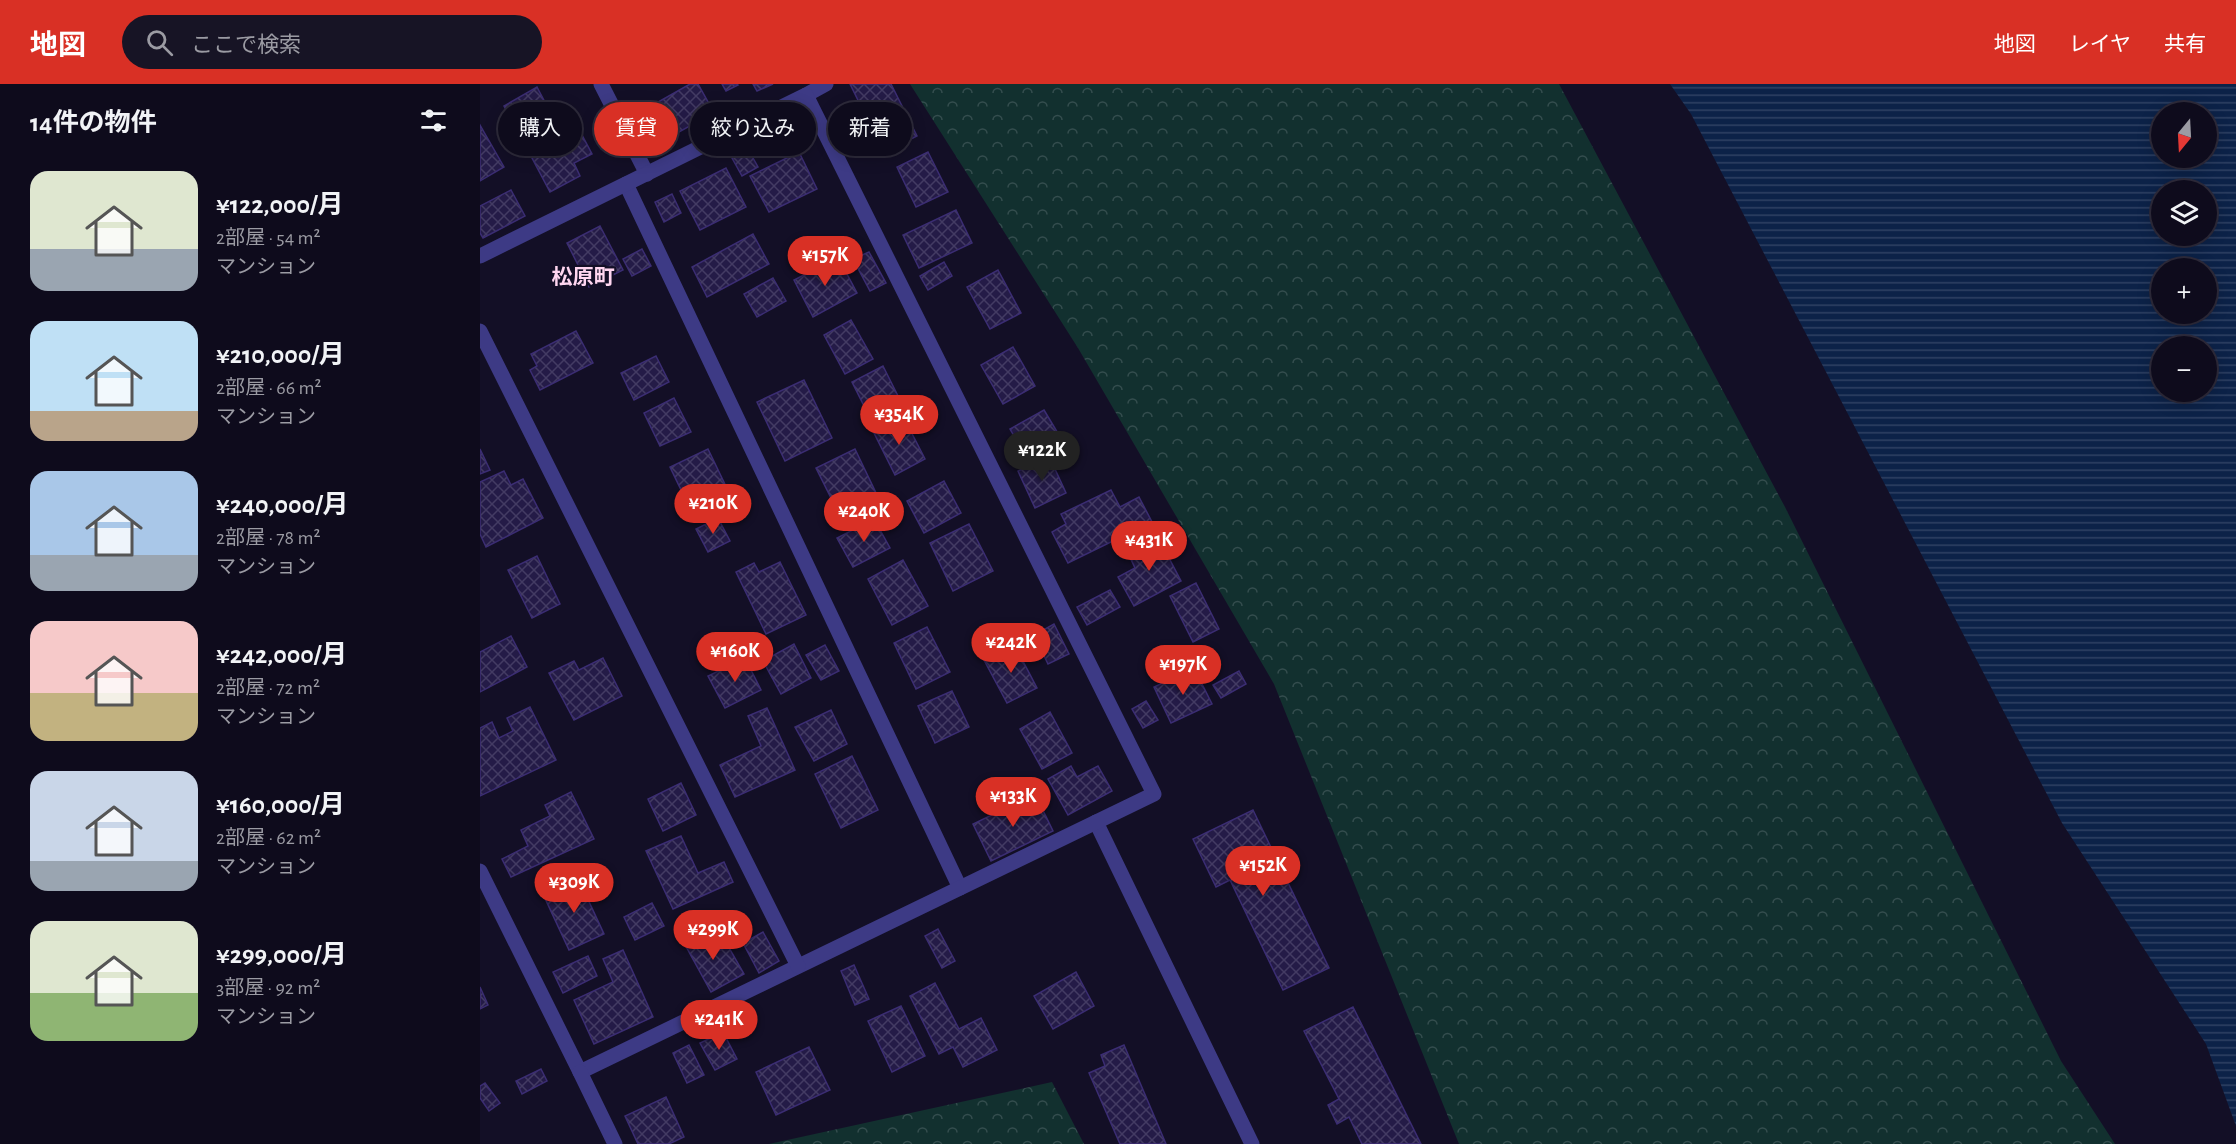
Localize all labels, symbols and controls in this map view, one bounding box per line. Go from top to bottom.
search box [122,15,542,69]
icon: search [143,26,176,59]
text: 地図 [30,32,86,60]
text: ここで検索 [191,34,301,56]
text: 地図 [1994,34,2036,55]
text: レイヤ [2069,34,2131,55]
text: 共有 [2164,34,2206,55]
chip: 購入 [498,102,582,156]
chip: 賃貸 [594,102,678,156]
chip: 絞り込み [690,102,816,156]
chip: 新着 [828,102,912,156]
north arrow [2151,102,2217,168]
map controls [2151,102,2217,402]
icon: filters [417,104,450,137]
text: 14件の物件 [30,110,156,136]
button: layers [2151,180,2217,246]
text: ¥122,000/月 [216,192,344,218]
icon: home [78,195,150,267]
text: 2部屋 · 54 m² [216,228,321,248]
pin: ¥157K [783,236,867,287]
text: ¥157K [802,245,848,265]
text: マンション [216,257,316,277]
button: + [2151,258,2217,324]
district label: 松原町 [552,266,615,288]
button: − [2151,336,2217,402]
text: ¥210,000/月 [216,342,345,368]
icon: home [78,345,150,417]
text: 2部屋 · 66 m² [216,378,321,398]
pin: ¥354K [857,395,941,446]
text: ¥354K [874,404,924,424]
text: マンション [216,407,316,427]
pin: ¥122K [1000,431,1084,482]
text: ¥122K [1018,440,1066,460]
pin: ¥210K [671,484,755,535]
text: ¥240,000/月 [216,492,349,518]
pin: ¥240K [822,492,906,543]
text: ¥210K [688,493,738,513]
icon: home [78,495,150,567]
text: ¥240K [838,501,890,521]
pin: ¥431K [1107,521,1191,572]
text: 2部屋 · 78 m² [216,528,320,548]
text: ¥431K [1125,530,1173,550]
text: マンション [216,557,316,577]
pin: ¥242K [969,623,1053,674]
pin: ¥160K [693,632,777,683]
text: ¥242K [985,632,1037,652]
text: ¥160K [710,641,760,661]
text: ¥242,000/月 [216,642,347,668]
icon: home [78,645,150,717]
pin: ¥197K [1141,645,1225,696]
text: ¥197K [1159,654,1207,674]
text: 2部屋 · 72 m² [216,678,320,698]
text: マンション [216,707,316,727]
pin: ¥133K [971,777,1055,828]
text: ¥133K [990,786,1036,806]
text: ¥160,000/月 [216,792,345,818]
icon: home [78,795,150,867]
text: 2部屋 · 62 m² [216,828,321,848]
pin: ¥152K [1221,846,1305,897]
text: ¥152K [1239,855,1287,875]
text: マンション [216,857,316,877]
pin: ¥309K [532,863,616,914]
text: ¥309K [549,872,599,892]
pin: ¥299K [671,910,755,961]
text: ¥299K [688,919,738,939]
text: ¥299,000/月 [216,942,347,968]
icon: home [78,945,150,1017]
text: 3部屋 · 92 m² [216,978,320,998]
pin: ¥241K [677,1000,761,1051]
text: マンション [216,1007,316,1027]
text: ¥241K [695,1009,743,1029]

